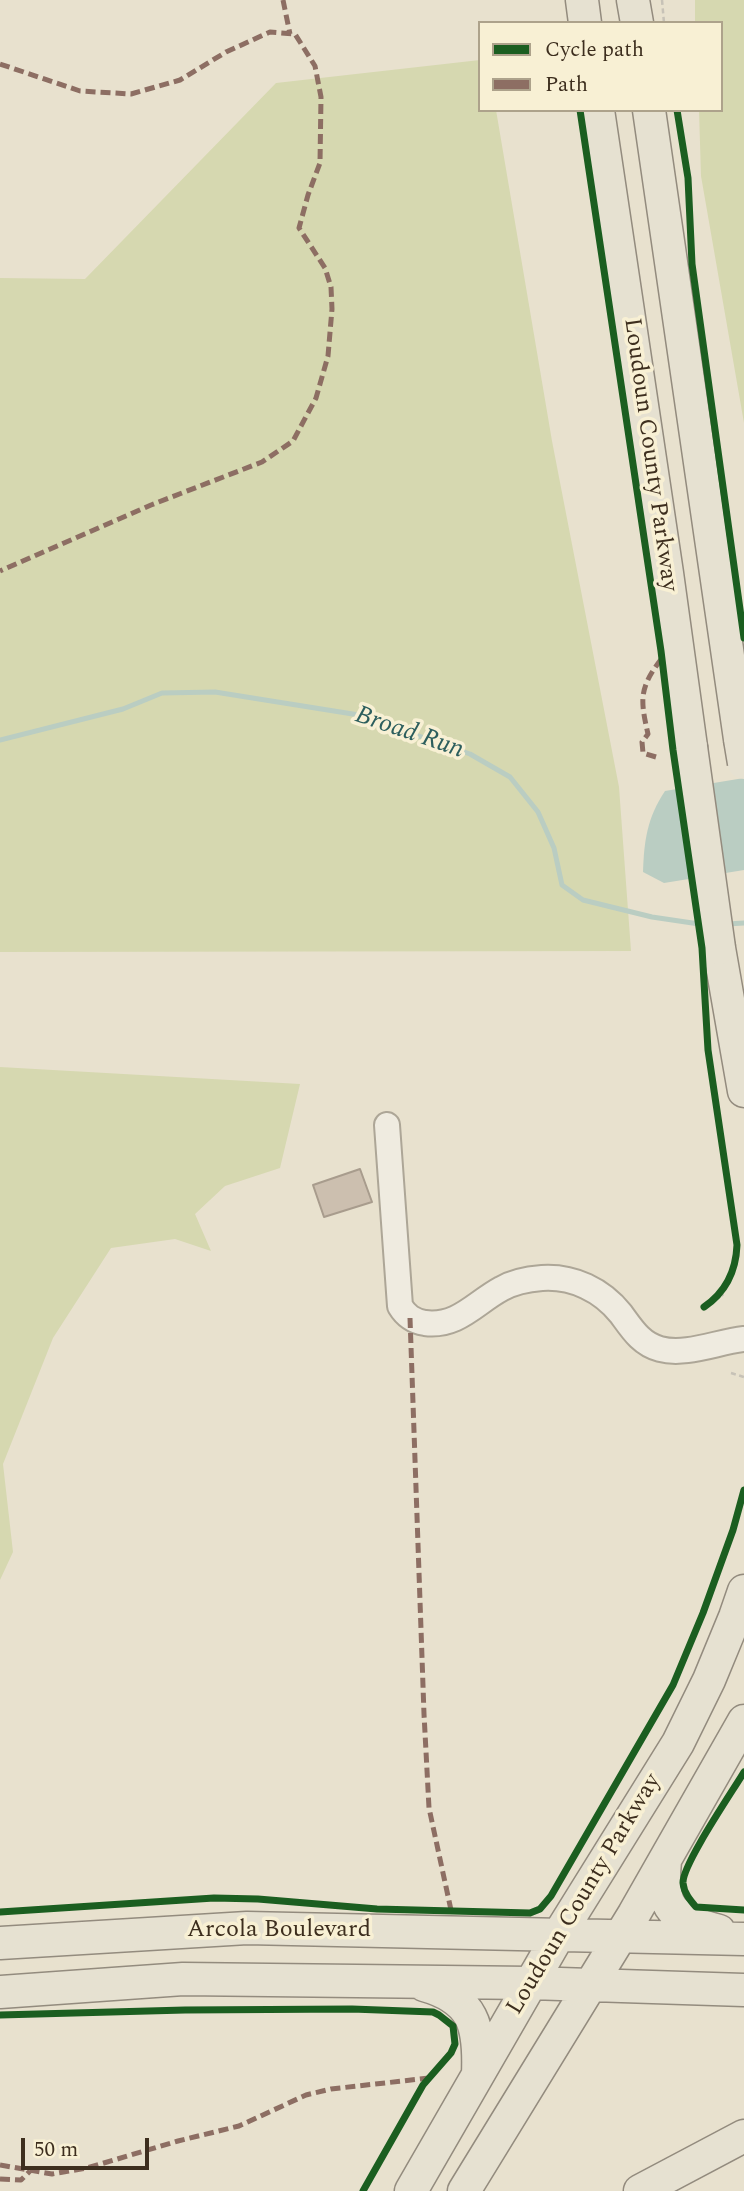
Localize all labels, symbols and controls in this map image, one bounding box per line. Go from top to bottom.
legend [478,21,723,112]
text: Cycle path [545,34,644,66]
text: Path [545,69,588,101]
street label: Loudoun County Parkway [616,316,682,594]
water label: Broad Run [350,701,468,767]
street label: Loudoun County Parkway [502,1769,668,2021]
street label: Arcola Boulevard [187,1917,371,1945]
scale bar [24,2124,152,2168]
text: 50 m [34,2134,78,2166]

